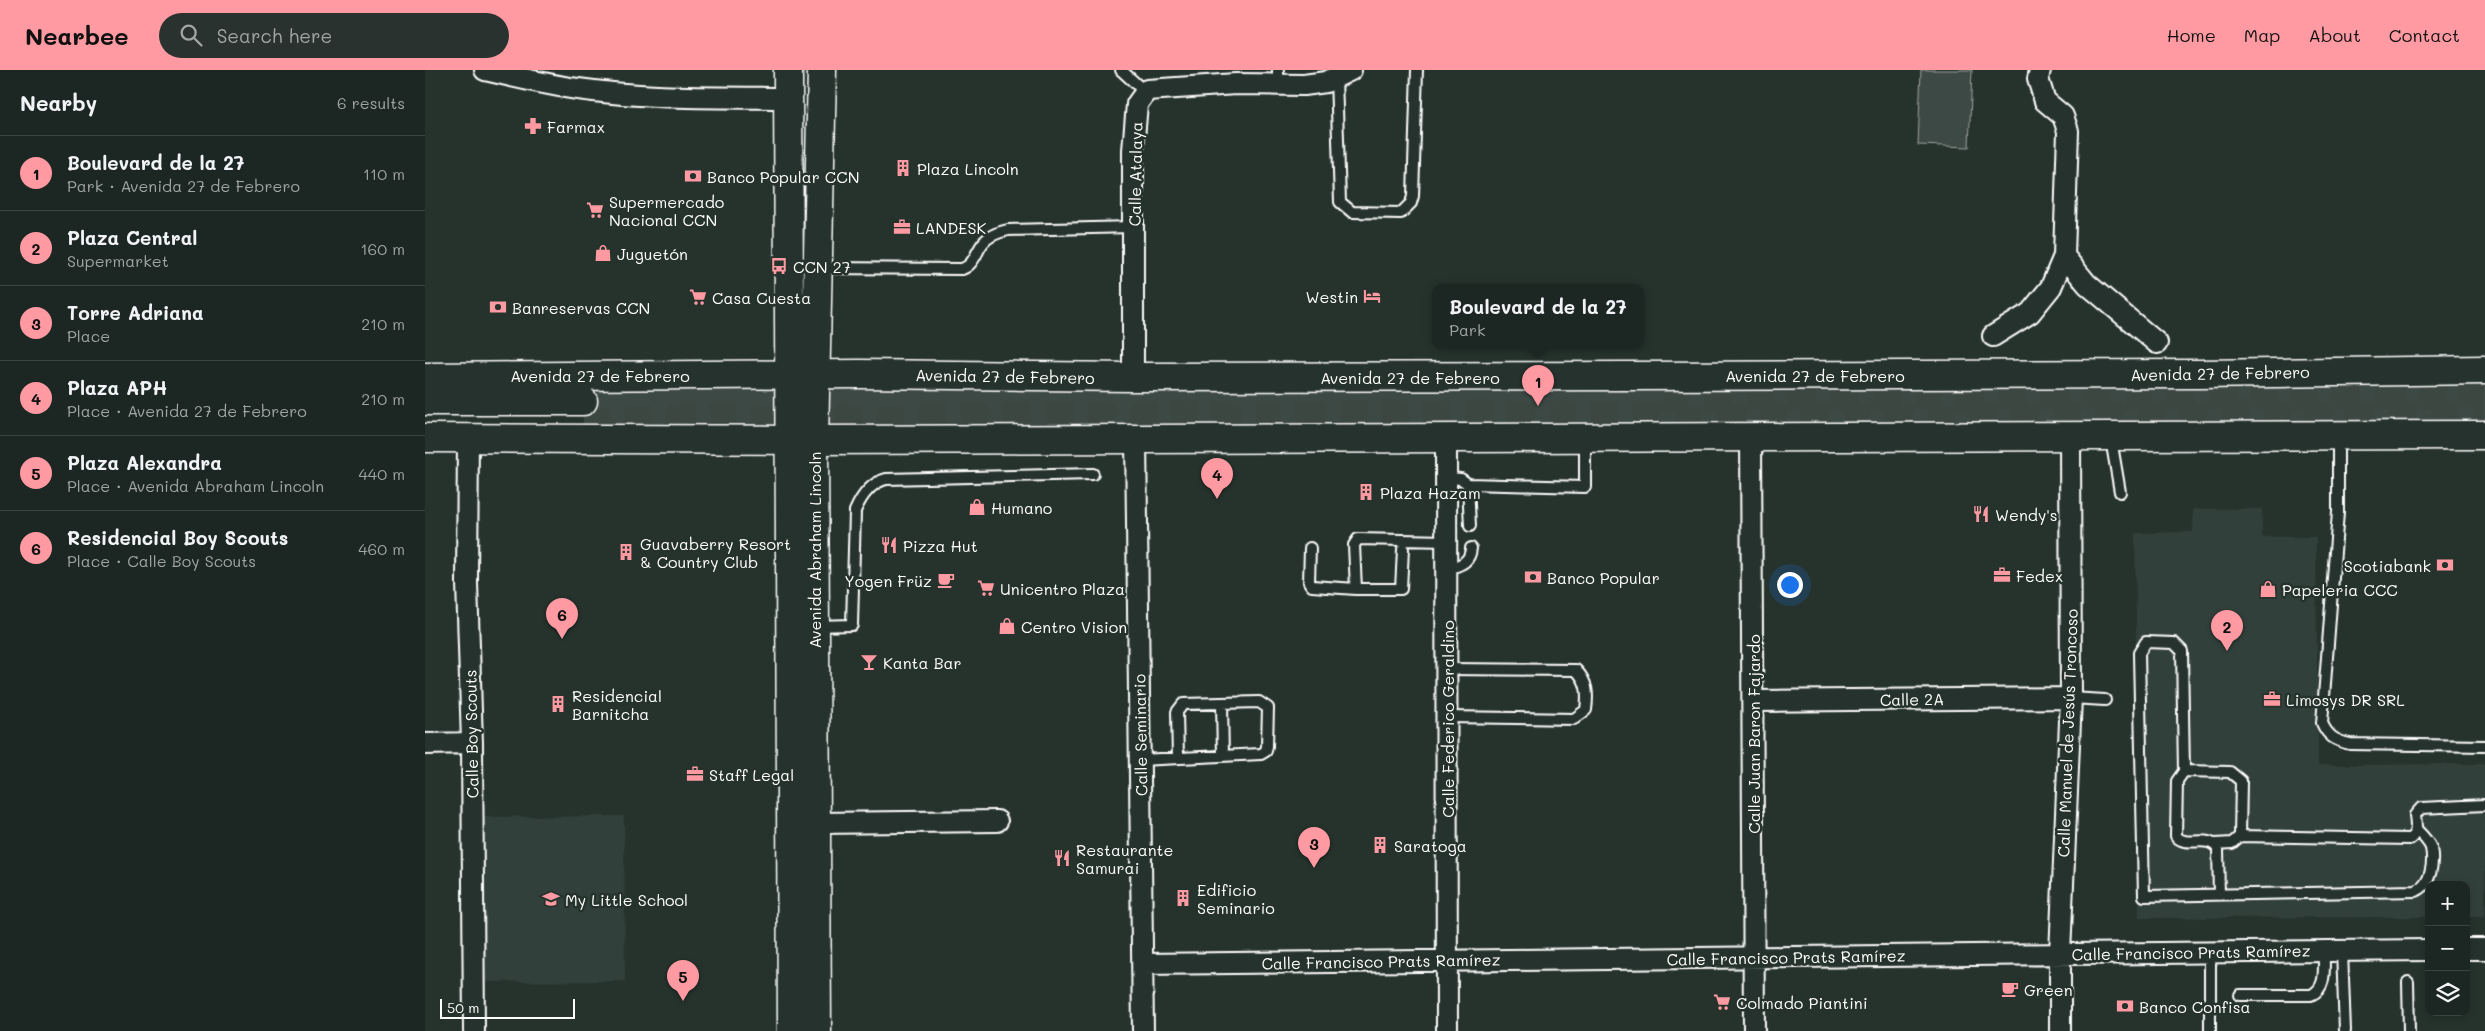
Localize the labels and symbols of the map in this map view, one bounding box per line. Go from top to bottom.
pharmacy icon: Farmax [523,116,543,136]
place label: Farmax [547,116,605,137]
street label: Calle Atalaya [1124,121,1146,227]
building icon: Plaza Lincoln [893,158,913,178]
place label: Plaza Lincoln [917,158,1019,179]
bank icon: Banco Popular CCN [683,166,703,186]
place label: Banco Popular CCN [707,166,859,187]
place label: Supermercado Nacional CCN [609,191,724,230]
supermarket icon: Supermercado Nacional CCN [585,200,605,220]
office icon: LANDESK [892,217,912,237]
place label: LANDESK [916,217,986,238]
shop icon: Juguetón [593,243,613,263]
place label: Juguetón [617,243,688,264]
bus stop icon: CCN 27 [769,256,789,276]
place label: CCN 27 [793,256,851,277]
place label: Westin [1305,286,1358,307]
hotel icon: Westin [1362,286,1382,306]
supermarket icon: Casa Cuesta [688,287,708,307]
place label: Casa Cuesta [712,287,811,308]
bank icon: Banreservas CCN [488,297,508,317]
place label: Banreservas CCN [512,297,650,318]
street label: Avenida 27 de Febrero [2130,361,2310,385]
street label: Avenida 27 de Febrero [915,364,1095,388]
street label: Avenida 27 de Febrero [510,365,690,386]
pin: 1 [1522,365,1554,406]
street label: Avenida 27 de Febrero [1725,365,1905,386]
street label: Avenida 27 de Febrero [1320,367,1500,388]
street label: Avenida Abraham Lincoln [804,452,825,648]
pin: 4 [1201,458,1233,499]
building icon: Plaza Hazam [1356,482,1376,502]
place label: Plaza Hazam [1380,482,1481,503]
shop icon: Humano [967,497,987,517]
place label: Humano [991,497,1052,518]
restaurant icon: Wendy's [1971,504,1991,524]
place label: Wendy's [1995,504,2058,525]
place label: Guavaberry Resort & Country Club [640,533,791,572]
restaurant icon: Pizza Hut [879,535,899,555]
place label: Pizza Hut [903,535,978,556]
building icon: Guavaberry Resort & Country Club [616,542,636,562]
place label: Scotiabank [2344,555,2431,576]
bank icon: Scotiabank [2435,555,2455,575]
office icon: Fedex [1992,565,2012,585]
place label: Fedex [2016,565,2063,586]
bank icon: Banco Popular [1523,567,1543,587]
place label: Banco Popular [1547,567,1660,588]
place label: Yogen Früz [844,570,932,591]
cafe icon: Yogen Früz [936,570,956,590]
your location [1777,572,1803,598]
supermarket icon: Unicentro Plaza [976,578,996,598]
place label: Unicentro Plaza [1000,578,1125,599]
shop icon: Papeleria CCC [2258,579,2278,599]
place label: Papeleria CCC [2282,579,2398,600]
pin: 6 [546,598,578,639]
street label: Calle Manuel de Jesús Troncoso [2052,608,2082,858]
pin: 2 [2211,610,2243,651]
shop icon: Centro Vision [997,616,1017,636]
place label: Centro Vision [1021,616,1127,637]
street label: Calle Federico Geraldino [1437,620,1458,818]
street label: Calle Juan Baron Fajardo [1743,634,1764,834]
bar icon: Kanta Bar [859,652,879,672]
place label: Kanta Bar [883,652,962,673]
street label: Calle Boy Scouts [459,669,483,799]
street label: Calle Seminario [1128,674,1152,796]
place label: Residencial Barnitcha [572,685,662,724]
street label: Calle 2A [1880,688,1944,710]
office icon: Limosys DR SRL [2262,689,2282,709]
place label: Limosys DR SRL [2286,689,2405,710]
building icon: Residencial Barnitcha [548,694,568,714]
office icon: Staff Legal [685,764,705,784]
place label: Staff Legal [709,764,794,785]
pin: 3 [1298,827,1330,868]
building icon: Saratoga [1370,835,1390,855]
place label: Saratoga [1394,835,1467,856]
place label: Restaurante Samurai [1076,839,1174,878]
restaurant icon: Restaurante Samurai [1052,848,1072,868]
place label: Edificio Seminario [1197,879,1275,918]
building icon: Edificio Seminario [1173,888,1193,908]
school or university icon: My Little School [541,889,561,909]
place label: My Little School [565,889,688,910]
street label: Calle Francisco Prats Ramírez [2071,939,2311,965]
street label: Calle Francisco Prats Ramírez [1666,944,1906,970]
street label: Calle Francisco Prats Ramírez [1261,948,1501,974]
pin: 5 [667,960,699,1001]
cafe icon: Green [2000,979,2020,999]
place label: Green [2024,979,2073,1000]
supermarket icon: Colmado Piantini [1712,992,1732,1012]
place label: Colmado Piantini [1736,992,1868,1013]
scale bar [440,996,575,1019]
bank icon: Banco Confisa [2115,996,2135,1016]
place label: Banco Confisa [2139,996,2250,1017]

